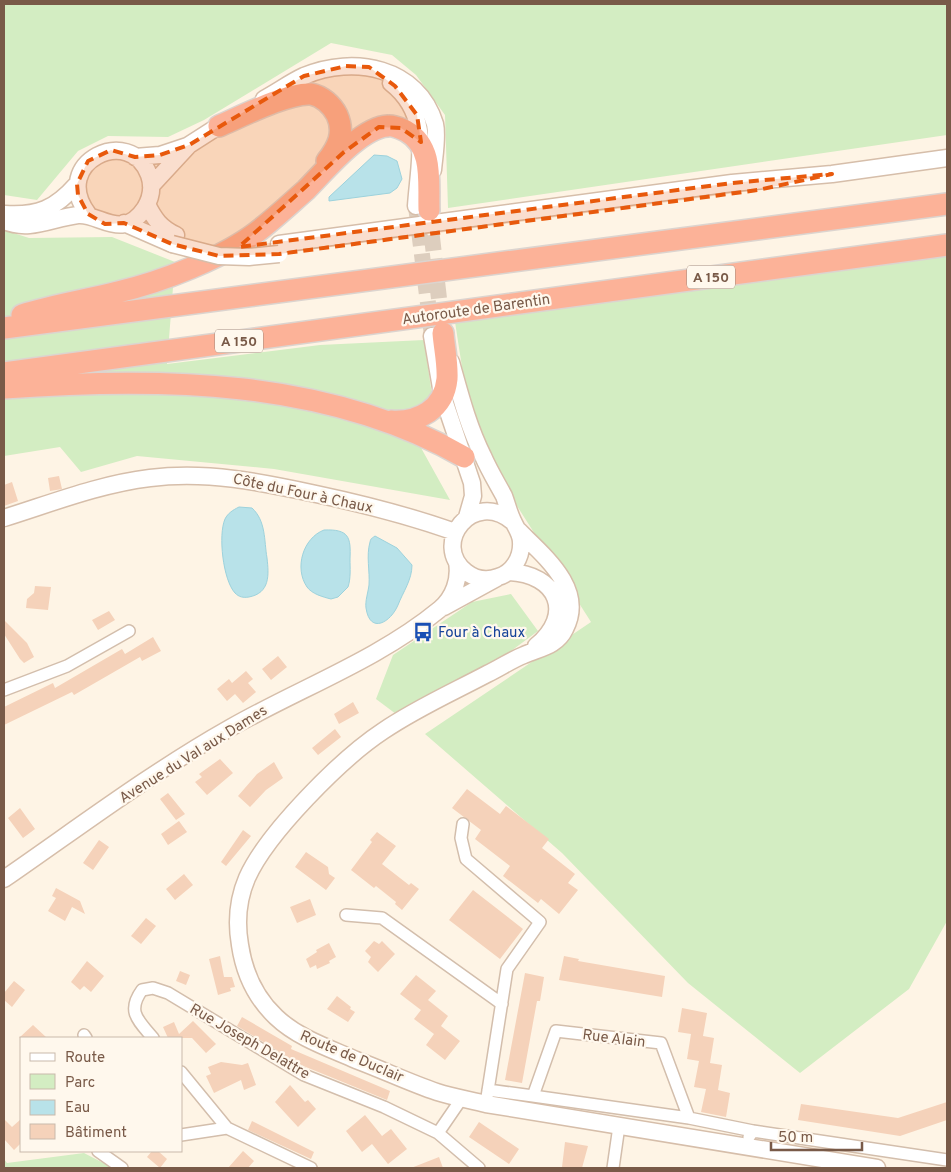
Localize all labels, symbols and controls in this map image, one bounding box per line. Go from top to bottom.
road number: A 150 [687,266,735,288]
street label: Autoroute de Barentin [401,291,551,330]
road number: A 150 [215,330,263,352]
street label: Côte du Four à Chaux [231,470,375,519]
bus stop icon: Four à Chaux [412,621,434,643]
place label: Four à Chaux [438,624,526,643]
street label: Avenue du Val aux Dames [116,702,271,809]
street label: Rue Joseph Delattre [186,1000,313,1084]
street label: Rue Alain [581,1026,646,1053]
street label: Route de Duclair [297,1027,406,1088]
legend [20,1037,182,1152]
text: Route [65,1049,105,1068]
text: Parc [65,1074,95,1093]
text: Eau [65,1099,90,1118]
scale bar [771,1120,862,1152]
text: Bâtiment [65,1124,127,1143]
text: 50 m [778,1129,813,1148]

